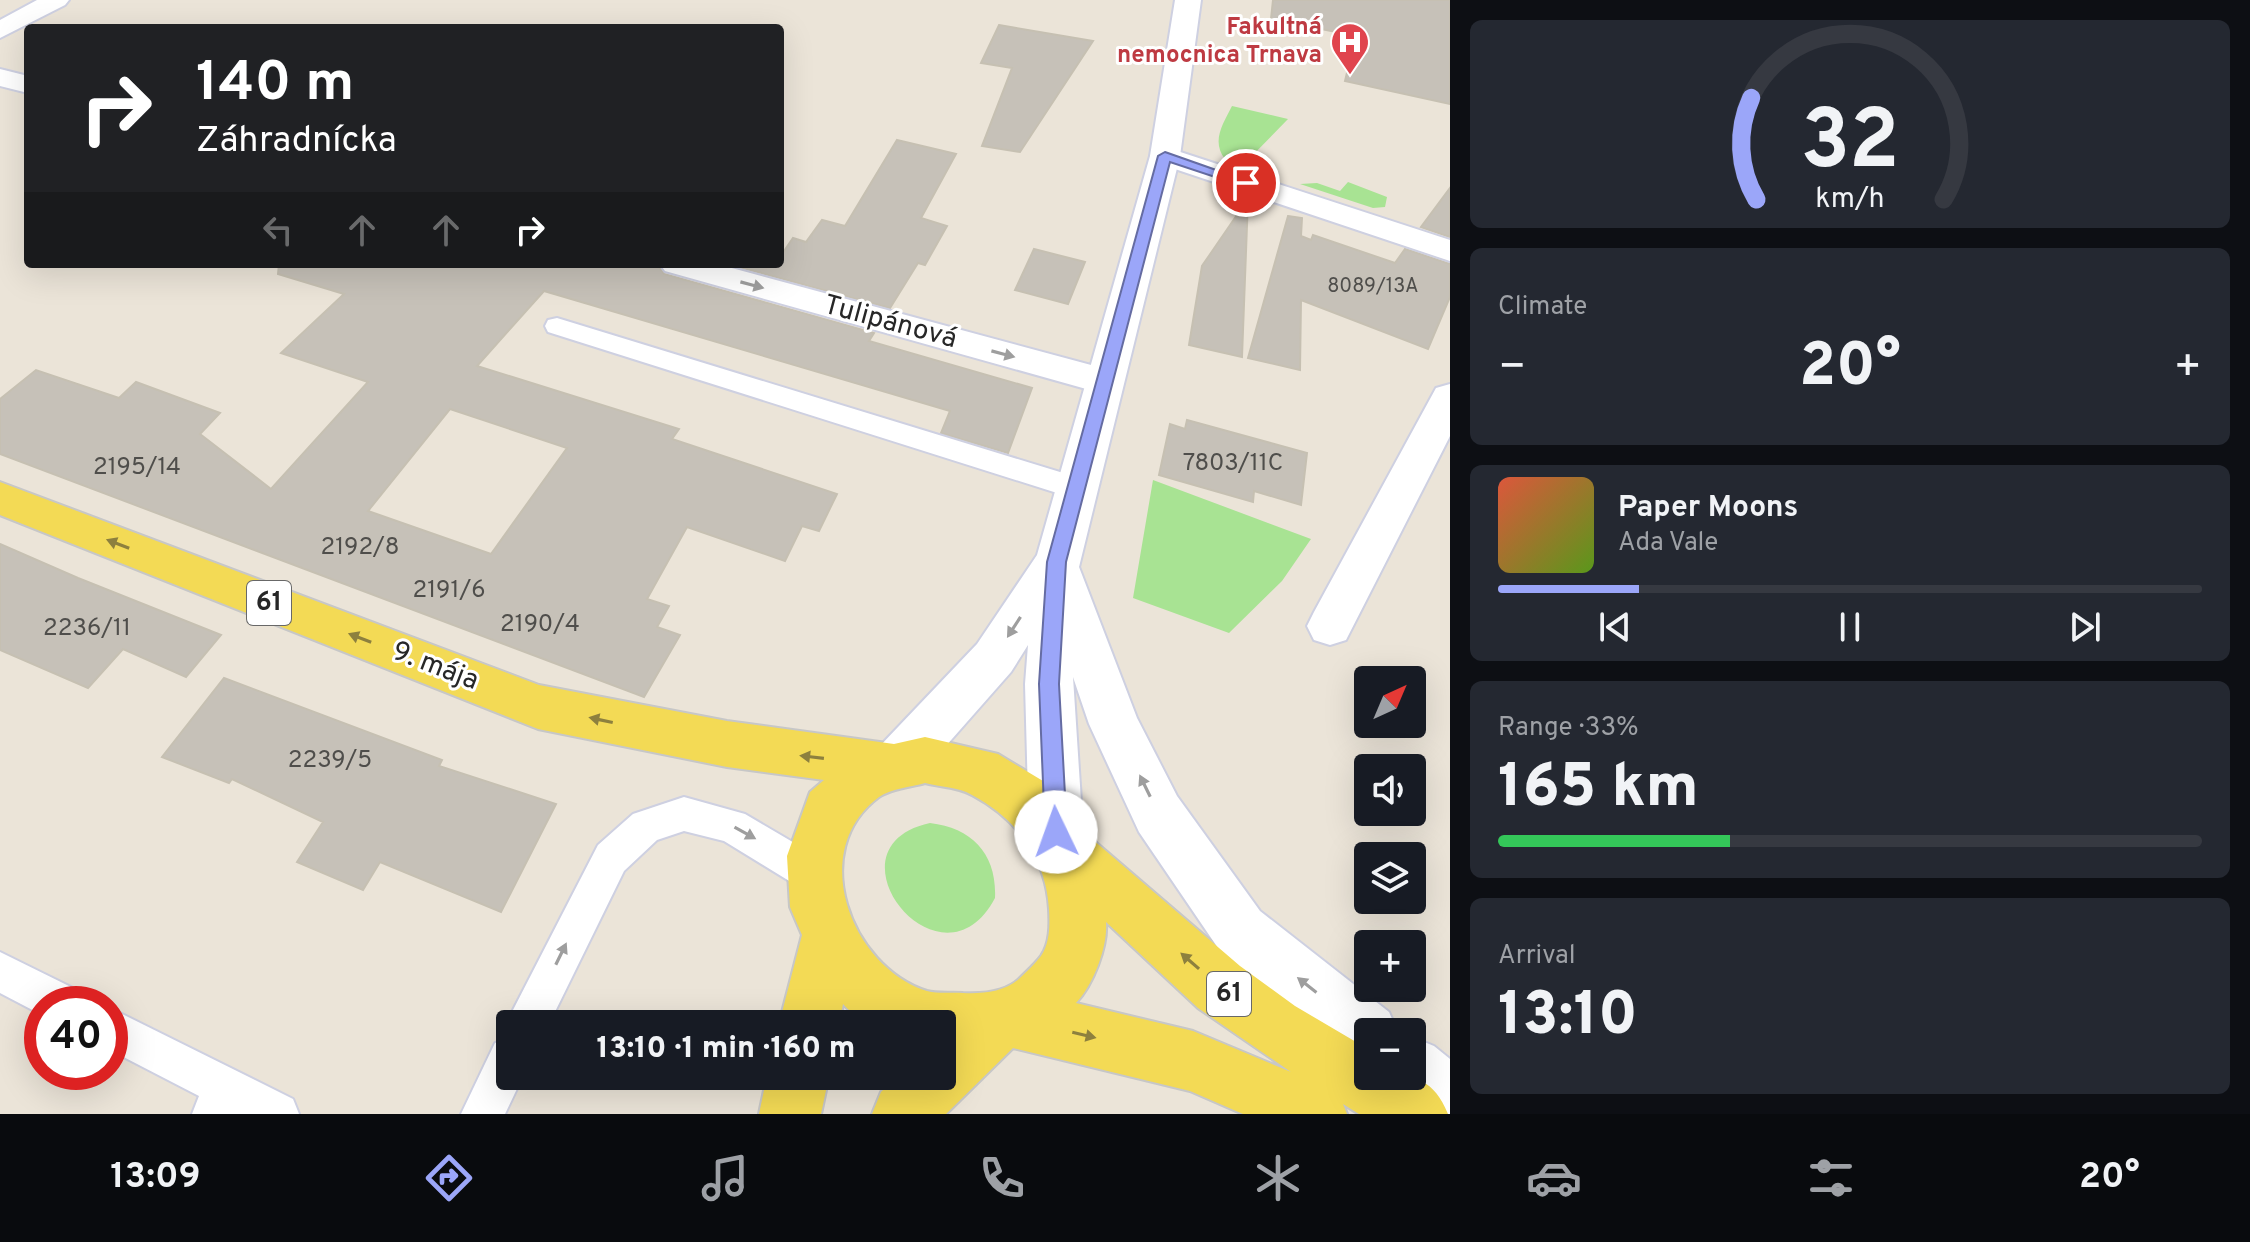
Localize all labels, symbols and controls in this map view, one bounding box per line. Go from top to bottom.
place label: Fakultná nemocnica Trnava [1117,13,1322,71]
hospital icon: Fakultná nemocnica Trnava [1329,21,1371,76]
text: 140 m [196,50,354,120]
icon: right [64,56,168,160]
text: 32 [1800,93,1900,198]
text: Záhradnícka [196,119,397,165]
pin [1212,149,1280,217]
icon: arrive [1224,161,1268,205]
text: km/h [1815,182,1885,218]
icon: left [256,208,300,252]
icon: ahead [340,208,384,252]
icon: ahead [424,208,468,252]
icon: right [508,208,552,252]
house number: 8089/13A [1327,274,1419,300]
one-way arrow [740,279,765,291]
street label: Tulipánová [819,288,961,358]
text: Climate [1498,291,1587,324]
text: 20° [1799,331,1901,407]
text: − [1498,341,1526,397]
text: + [2174,341,2202,397]
one-way arrow [991,348,1015,361]
house number: 7803/11C [1183,449,1283,479]
house number: 2195/14 [93,453,181,483]
text: Paper Moons [1618,490,1798,527]
text: Ada Vale [1618,527,1718,560]
house number: 2192/8 [320,533,400,563]
one-way arrow [106,537,130,550]
house number: 2191/6 [412,576,486,606]
road number: 61 [247,581,291,625]
icon: previous [1593,605,1637,649]
icon: pause [1828,605,1872,649]
icon: next [2063,605,2107,649]
house number: 2190/4 [500,610,580,640]
house number: 2236/11 [43,614,131,644]
one-way arrow [1006,617,1021,638]
one-way arrow [348,631,372,644]
street label: 9. mája [387,634,483,700]
north arrow [1354,666,1426,738]
map controls [1354,666,1426,1090]
text: Range · 33% [1498,712,1639,745]
one-way arrow [588,713,613,725]
house number: 2239/5 [288,746,372,776]
one-way arrow [799,750,824,763]
text: 165 km [1498,752,1699,828]
button: sound [1354,754,1426,826]
one-way arrow [1138,774,1152,797]
position arrow [1014,790,1098,874]
one-way arrow [734,826,756,840]
button: layers [1354,842,1426,914]
button: + [1354,930,1426,1002]
text: Arrival [1498,940,1576,973]
one-way arrow [555,943,568,966]
one-way arrow [1180,953,1200,970]
road number: 61 [1207,972,1251,1016]
one-way arrow [1297,977,1317,994]
text: 13:10 [1498,980,1638,1056]
speed limit sign: 40 [24,986,128,1090]
button: − [1354,1018,1426,1090]
one-way arrow [1072,1029,1097,1042]
text: 13:10 · 1 min · 160 m [597,1031,855,1068]
icon: directions [421,1150,477,1206]
icon: music [697,1150,753,1206]
icon: phone [974,1150,1030,1206]
icon: climate [1250,1150,1306,1206]
icon: car [1526,1150,1582,1206]
icon: filters [1803,1150,1859,1206]
text: 13:09 [110,1155,201,1201]
text: 20° [2079,1155,2140,1201]

